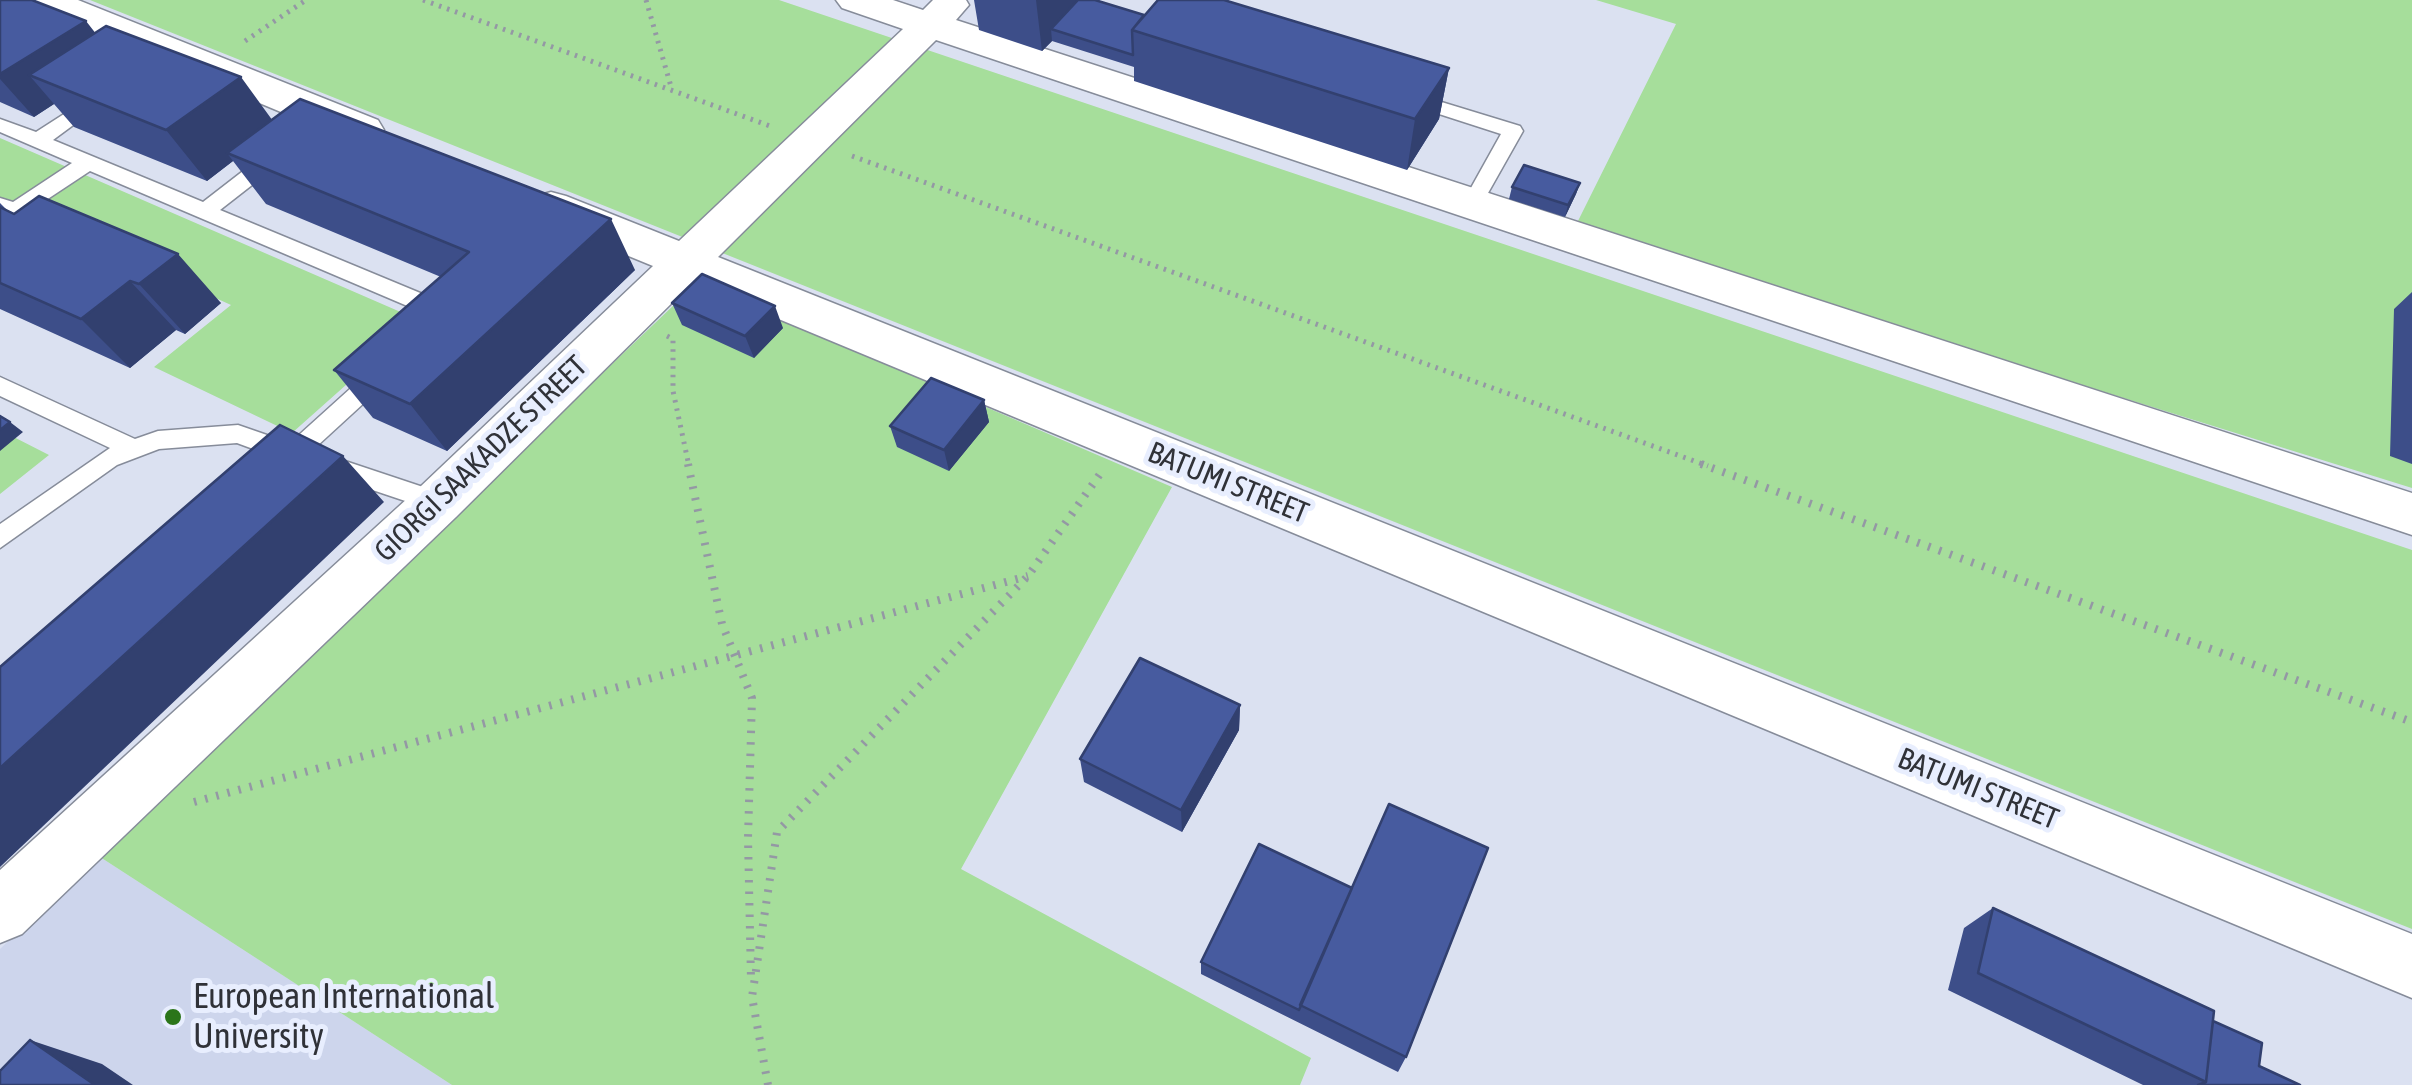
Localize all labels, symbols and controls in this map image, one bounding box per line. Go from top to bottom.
street label: GIORGI SAAKADZE STREET [367,348,595,570]
street label: BATUMI STREET [1142,434,1314,532]
street label: BATUMI STREET [1892,740,2064,838]
place label: European International University [193,976,494,1058]
marker: European International University [162,1006,184,1028]

